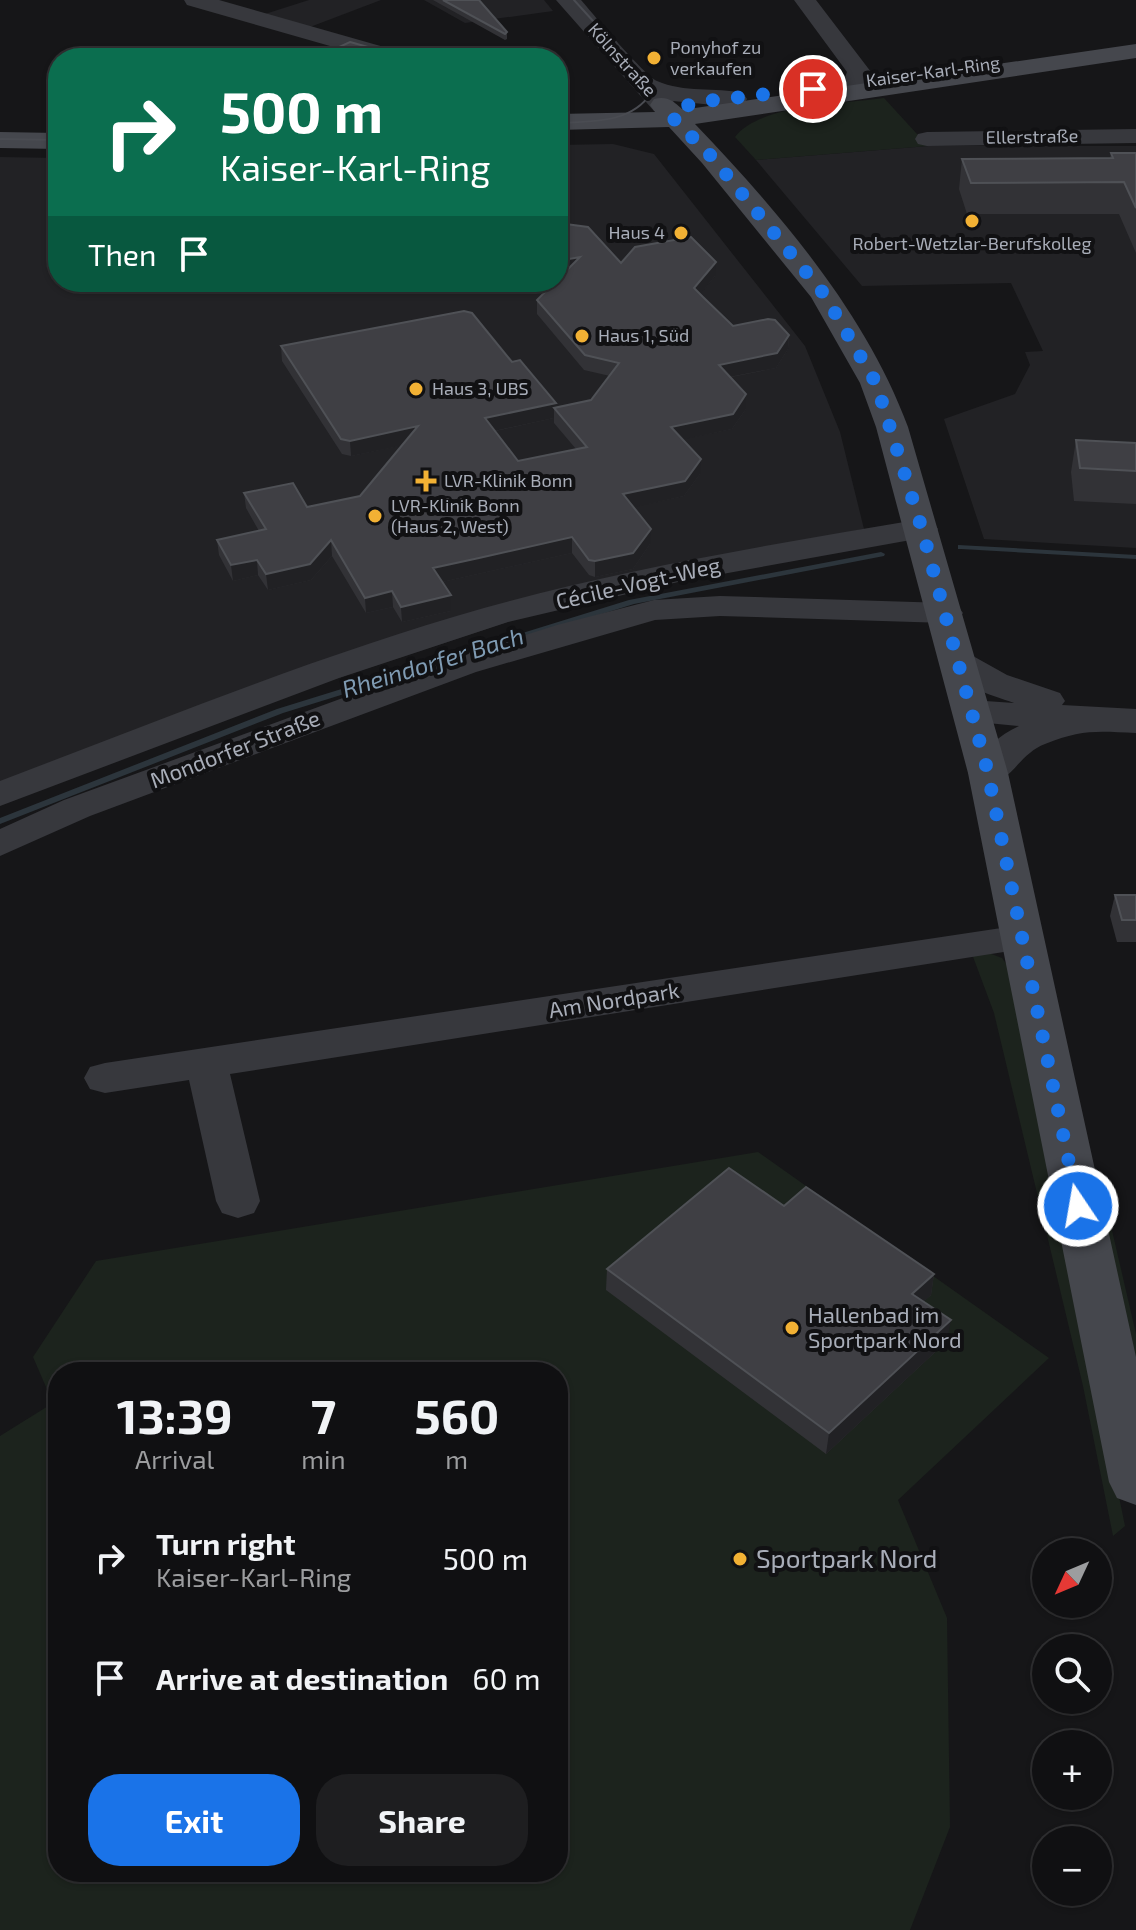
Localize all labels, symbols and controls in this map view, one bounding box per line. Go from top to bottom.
street label: Kölnstraße [584,18,661,101]
place label: Ponyhof zu verkaufen [670,36,761,79]
marker: Ponyhof zu verkaufen [645,49,663,67]
street label: Kaiser-Karl-Ring [864,51,1001,91]
pin [779,55,847,123]
icon: arrive [791,67,835,111]
text: 500 m [220,77,383,144]
icon: right [88,80,192,184]
street label: Ellerstraße [986,124,1078,148]
text: Kaiser-Karl-Ring [220,145,490,188]
marker: Robert-Wetzlar-Berufskolleg [963,212,981,230]
place label: Haus 4 [609,221,665,243]
marker: Haus 4 [672,224,690,242]
icon: arrive [172,232,216,276]
place label: Robert-Wetzlar-Berufskolleg [852,232,1092,254]
text: Then [88,236,156,272]
place label: Haus 1, Süd [598,324,689,346]
marker: Haus 1, Süd [573,327,591,345]
place label: Haus 3, UBS [432,377,529,399]
marker: Haus 3, UBS [407,380,425,398]
place label: LVR-Klinik Bonn [444,469,573,491]
marker: LVR-Klinik Bonn [415,470,437,492]
place label: LVR-Klinik Bonn (Haus 2, West) [391,494,520,537]
marker: LVR-Klinik Bonn (Haus 2, West) [366,507,384,525]
street label: Cécile-Vogt-Weg [553,550,723,614]
water label: Rheindorfer Bach [338,620,527,703]
street label: Mondorfer Straße [146,704,323,792]
street label: Am Nordpark [547,976,681,1022]
position arrow [1036,1164,1120,1248]
place label: Hallenbad im Sportpark Nord [808,1301,962,1352]
marker: Hallenbad im Sportpark Nord [783,1319,801,1337]
text: 13:39 [117,1386,233,1444]
text: 7 [311,1386,336,1444]
text: 560 [414,1386,499,1444]
text: Arrival [135,1443,214,1474]
text: min [301,1443,346,1474]
text: m [445,1443,468,1474]
text: Turn right [156,1525,296,1561]
icon: right [88,1536,132,1580]
north arrow [1032,1538,1112,1618]
map controls [1032,1538,1112,1906]
text: 500 m [443,1540,528,1576]
place label: Sportpark Nord [756,1542,937,1573]
marker: Sportpark Nord [731,1550,749,1568]
text: Kaiser-Karl-Ring [156,1561,351,1592]
button: search [1032,1634,1112,1714]
icon: arrive [88,1656,132,1700]
text: Arrive at destination [156,1660,448,1696]
text: 60 m [472,1660,541,1696]
button: + [1032,1730,1112,1810]
button: Exit [88,1774,300,1866]
button: Share [316,1774,528,1866]
button: − [1032,1826,1112,1906]

